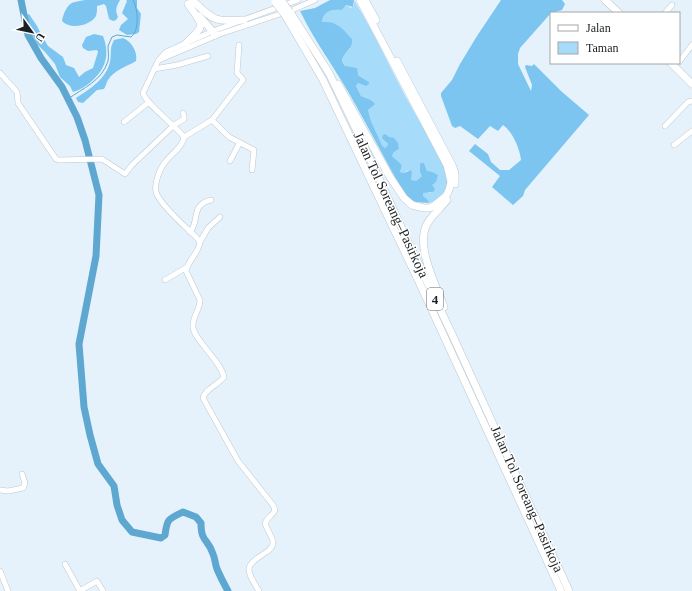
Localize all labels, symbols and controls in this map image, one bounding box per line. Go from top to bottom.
north arrow [12,12,52,52]
legend [550,12,680,64]
text: Jalan [586,21,611,35]
text: U [33,31,48,44]
text: Taman [586,41,618,55]
street label: Jalan Tol Soreang–Pasirkoja [351,130,432,281]
road number: 4 [427,288,443,310]
street label: Jalan Tol Soreang–Pasirkoja [488,423,566,575]

